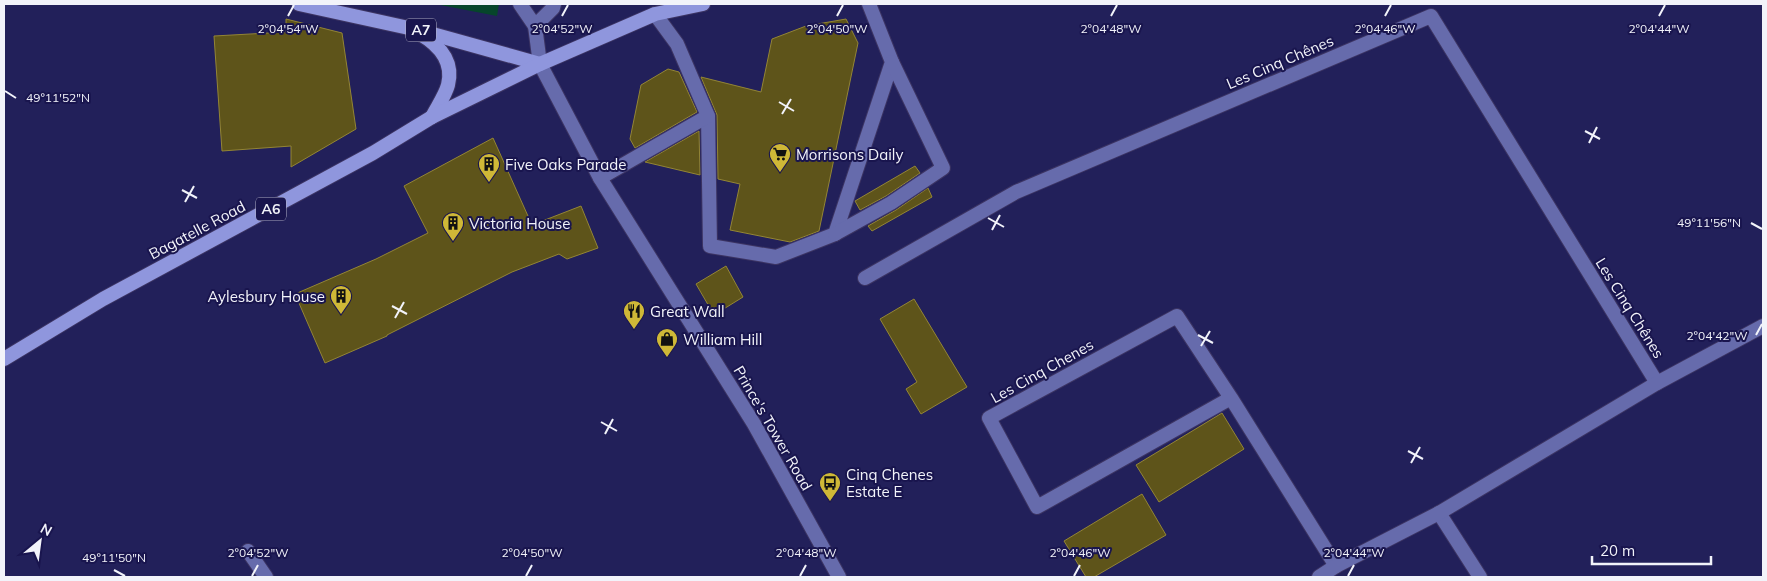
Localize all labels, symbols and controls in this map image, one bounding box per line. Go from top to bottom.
road number: A7 [406,18,436,42]
text: 2°04'54"W [257,21,319,36]
text: 2°04'52"W [531,21,593,36]
text: 2°04'50"W [806,21,868,36]
text: 2°04'48"W [1080,21,1142,36]
text: 2°04'46"W [1354,21,1416,36]
text: 2°04'44"W [1628,21,1690,36]
street label: Les Cinq Chênes [1223,31,1337,93]
text: 49°11'52"N [26,90,90,105]
supermarket icon: Morrisons Daily [768,142,792,173]
place label: Morrisons Daily [796,145,903,164]
building icon: Five Oaks Parade [477,152,501,183]
place label: Five Oaks Parade [505,155,626,174]
street label: Bagatelle Road [145,197,249,263]
road number: A6 [256,198,286,220]
building icon: Victoria House [441,211,465,242]
place label: Victoria House [469,214,570,233]
text: 49°11'56"N [1677,215,1741,230]
street label: Les Cinq Chênes [1592,254,1668,362]
building icon: Aylesbury House [329,284,353,315]
place label: Aylesbury House [207,287,325,306]
restaurant icon: Great Wall [622,299,646,330]
place label: Great Wall [650,302,725,321]
shop icon: William Hill [655,327,679,358]
text: 2°04'42"W [1686,328,1748,343]
place label: William Hill [683,330,762,349]
street label: Les Cinq Chenes [987,335,1097,407]
street label: Prince's Tower Road [729,362,817,494]
place label: Cinq Chenes Estate E [846,465,933,501]
bus stop icon: Cinq Chenes Estate E [818,471,842,502]
north arrow [15,516,65,566]
text: N [37,519,55,540]
scale bar [1592,534,1711,566]
text: 20 m [1600,541,1635,560]
text: 2°04'52"W [227,545,289,560]
text: 2°04'50"W [501,545,563,560]
text: 2°04'48"W [775,545,837,560]
text: 2°04'46"W [1049,545,1111,560]
text: 2°04'44"W [1323,545,1385,560]
text: 49°11'50"N [82,550,146,565]

